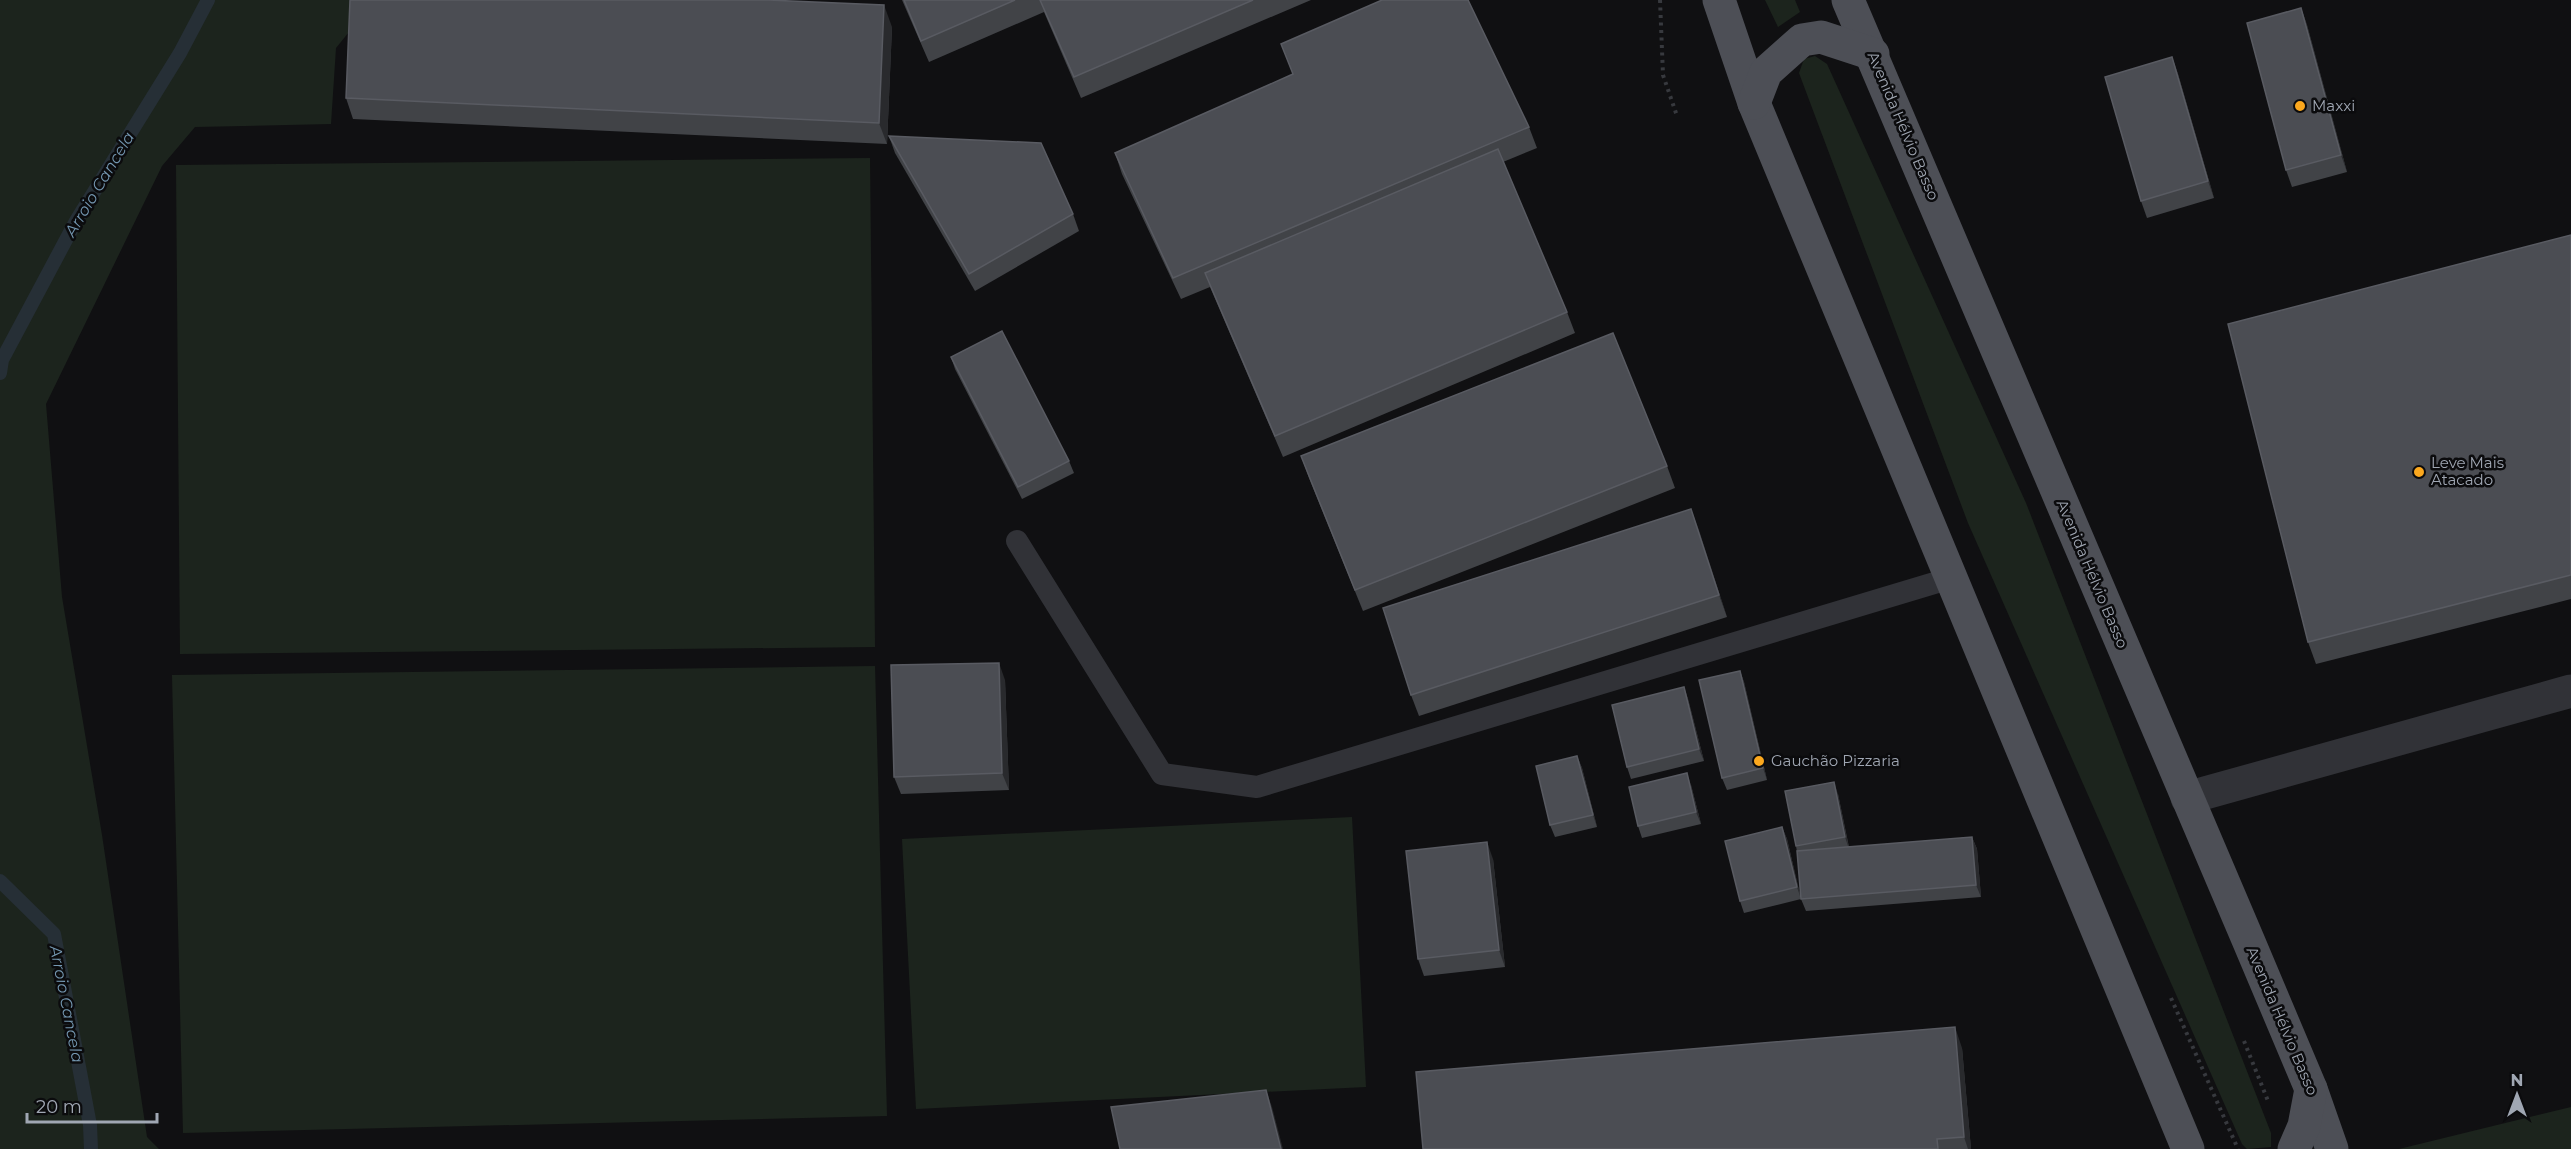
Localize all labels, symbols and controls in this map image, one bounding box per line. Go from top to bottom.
street label: Avenida Hélvio Basso [1864,49,1943,203]
place label: Maxxi [2312,96,2355,115]
marker: Maxxi [2293,99,2307,113]
water label: Arroio Cancela [60,128,138,241]
place label: Leve Mais Atacado [2431,453,2504,489]
marker: Leve Mais Atacado [2412,465,2426,479]
street label: Avenida Hélvio Basso [2053,497,2132,651]
place label: Gauchão Pizzaria [1771,751,1900,770]
marker: Gauchão Pizzaria [1752,754,1766,768]
water label: Arroio Cancela [46,943,87,1064]
street label: Avenida Hélvio Basso [2243,944,2322,1098]
north arrow [2487,1065,2547,1125]
text: N [2511,1071,2523,1090]
scale bar [27,1086,158,1124]
text: 20 m [36,1096,82,1118]

